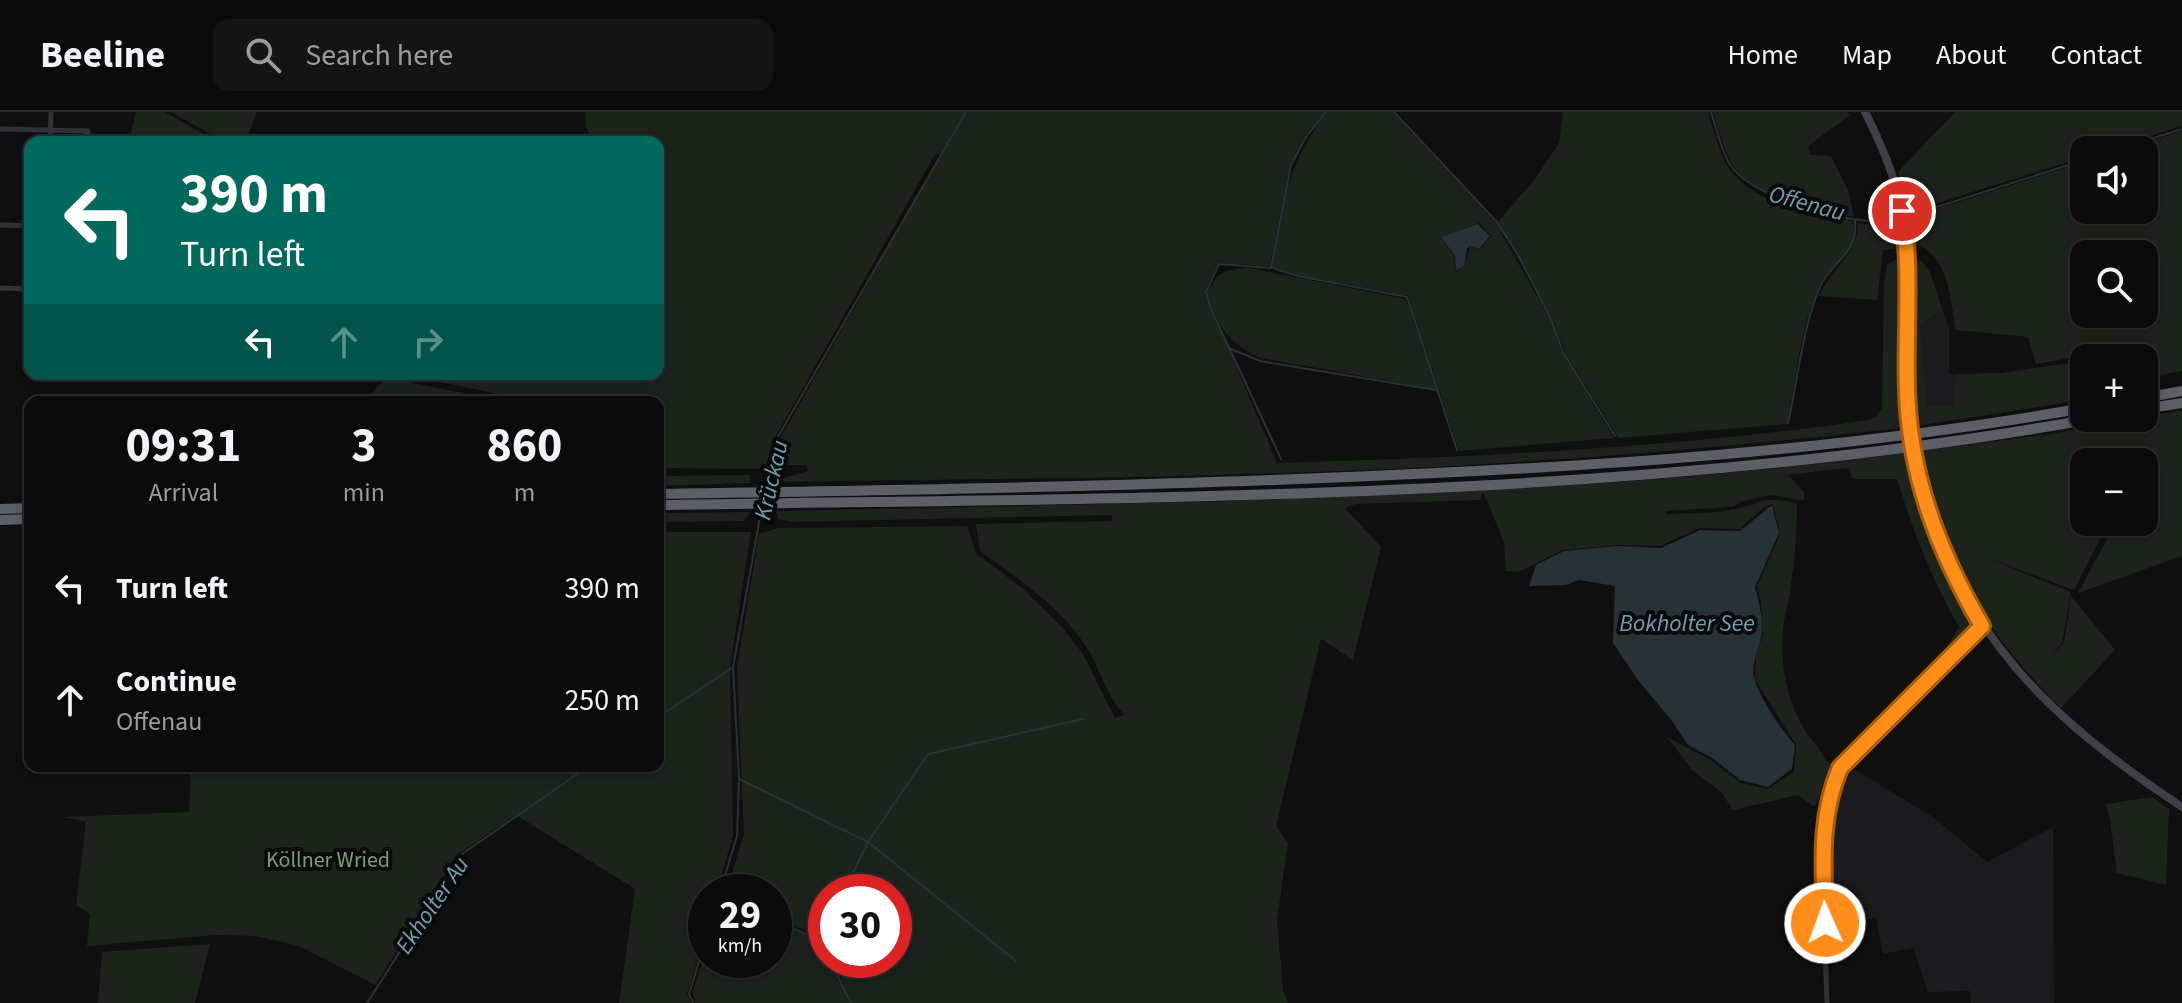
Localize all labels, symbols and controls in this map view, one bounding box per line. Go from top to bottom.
search box [213,19,773,91]
text: Beeline [40,28,165,82]
icon: search [241,33,285,77]
text: Search here [305,34,453,77]
text: Home [1727,35,1798,75]
text: Map [1842,35,1892,75]
text: About [1936,35,2007,75]
text: Contact [2051,35,2142,75]
map controls [2070,136,2158,536]
button: sound [2070,136,2158,224]
text: 390 m [180,155,328,234]
icon: left [48,168,152,272]
water label: Offenau [1765,177,1849,230]
pin [1868,177,1936,245]
icon: arrive [1880,189,1924,233]
text: Turn left [180,229,305,280]
button: search [2070,240,2158,328]
icon: left [238,320,282,364]
icon: ahead [322,320,366,364]
icon: right [406,320,450,364]
button: + [2070,344,2158,432]
text: 09:31 [125,412,241,480]
text: 3 [351,412,377,480]
text: 860 [486,412,562,480]
water label: Krückau [745,437,798,523]
button: − [2070,448,2158,536]
text: Arrival [148,474,218,511]
text: min [343,474,385,511]
text: m [514,474,535,511]
icon: left [48,566,92,610]
text: Turn left [116,567,228,610]
text: 390 m [564,567,640,610]
water label: Bokholter See [1619,606,1755,641]
text: Continue [116,660,237,703]
icon: ahead [48,678,92,722]
text: 250 m [564,679,640,722]
text: Offenau [116,703,202,740]
park label: Köllner Wried [266,844,390,876]
water label: Ekholter Au [387,850,478,961]
speed limit sign: 30 [808,874,912,978]
position arrow [1783,881,1867,965]
text: 29 [719,887,761,944]
text: km/h [718,932,762,960]

